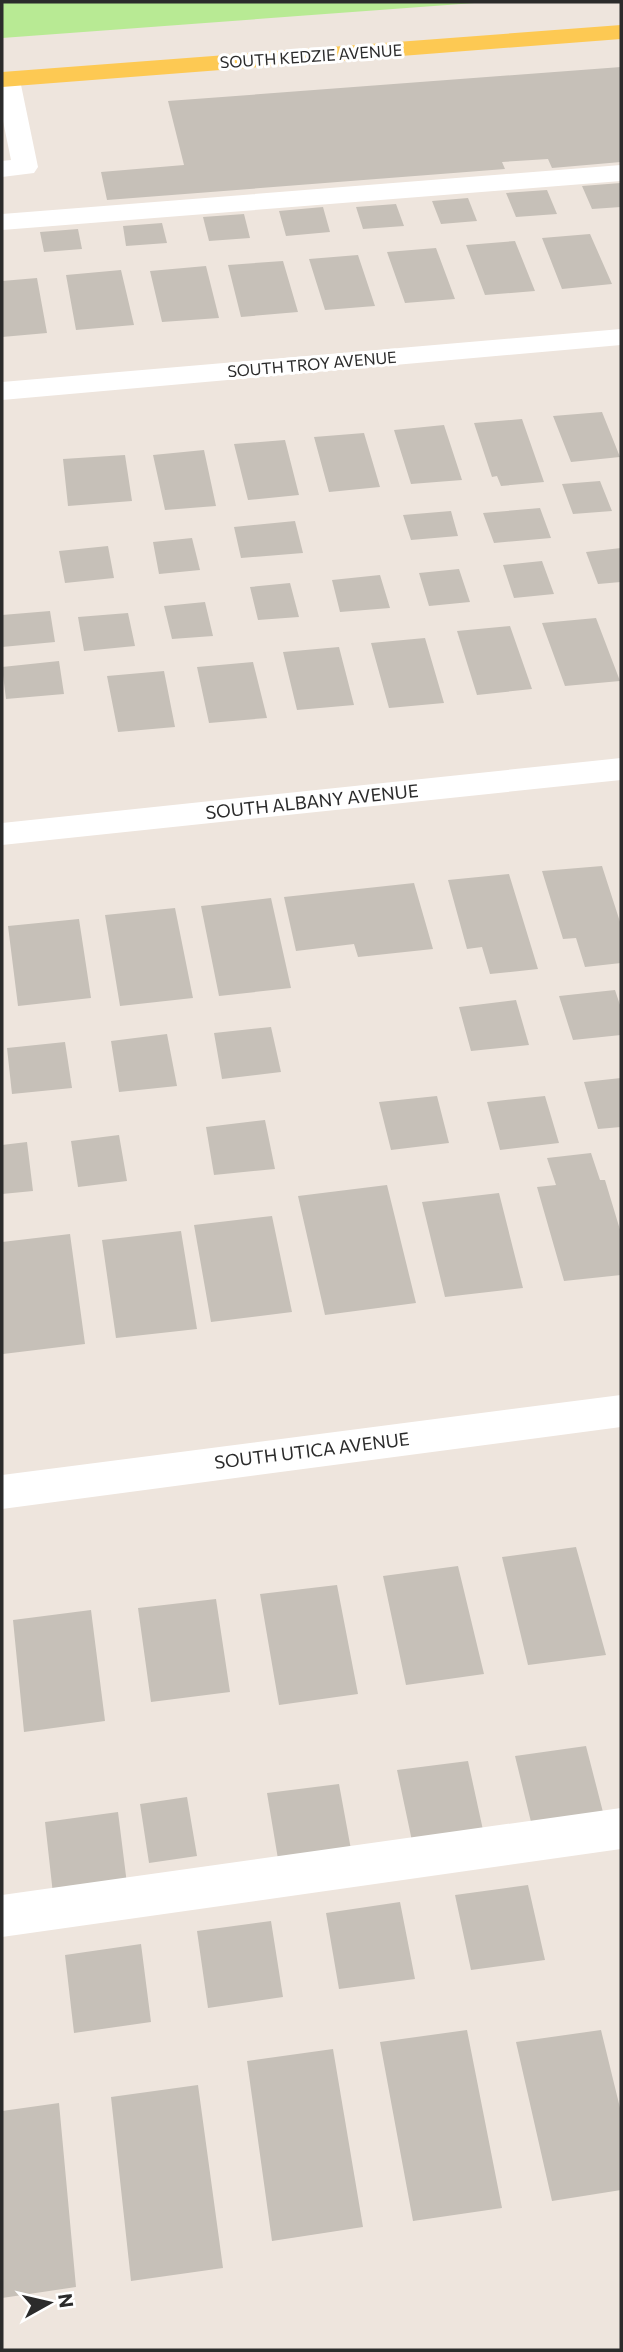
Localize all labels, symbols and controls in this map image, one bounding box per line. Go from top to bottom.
street label: SOUTH KEDZIE AVENUE [219,40,403,71]
street label: SOUTH TROY AVENUE [227,347,397,380]
street label: SOUTH ALBANY AVENUE [204,779,419,823]
street label: SOUTH UTICA AVENUE [213,1427,411,1473]
north arrow [14,2268,84,2338]
text: N [54,2292,79,2309]

